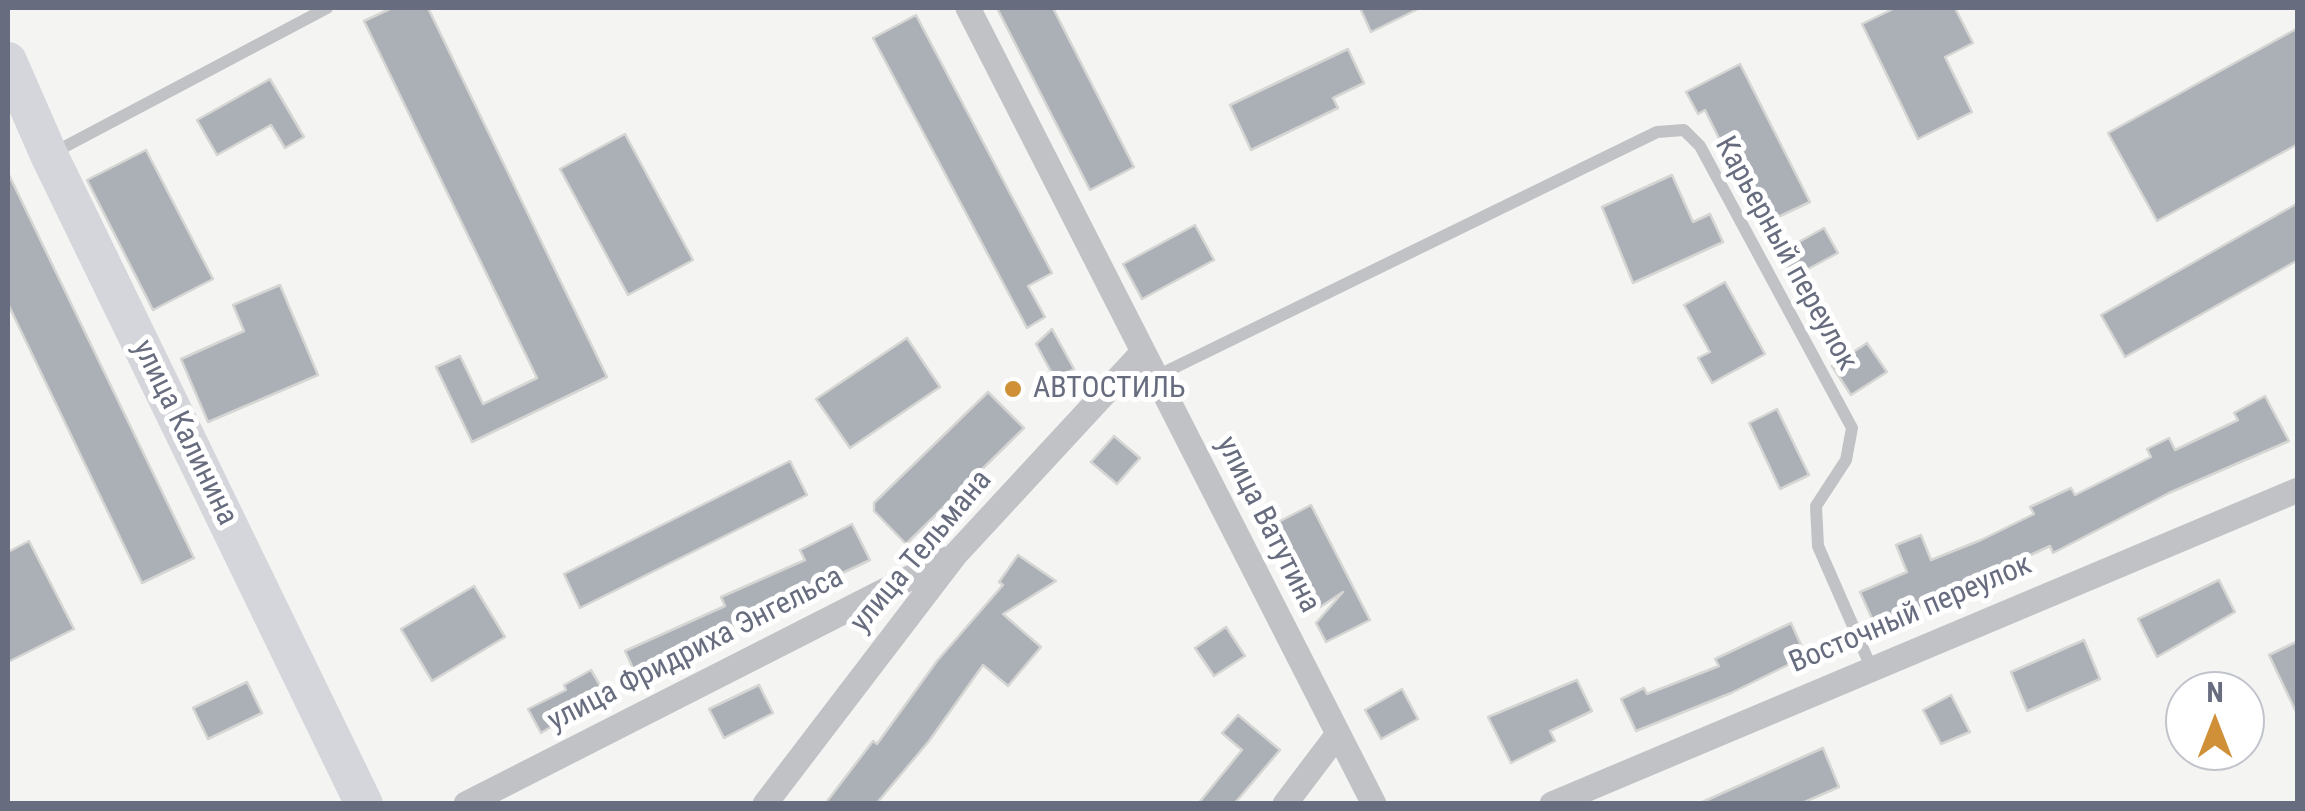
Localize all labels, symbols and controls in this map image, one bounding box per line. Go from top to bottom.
street label: Карьерный переулок [1706,131,1864,377]
street label: улица Калинина [124,335,244,531]
place label: АВТОСТИЛЬ [1033,371,1186,407]
marker: АВТОСТИЛЬ [1002,378,1024,400]
street label: улица Ватутина [1207,431,1327,619]
street label: улица Тельмана [844,464,1000,640]
street label: Восточный переулок [1785,548,2037,682]
street label: улица Фридриха Энгельса [542,560,850,740]
north arrow [2165,671,2265,771]
text: N [2206,676,2224,709]

